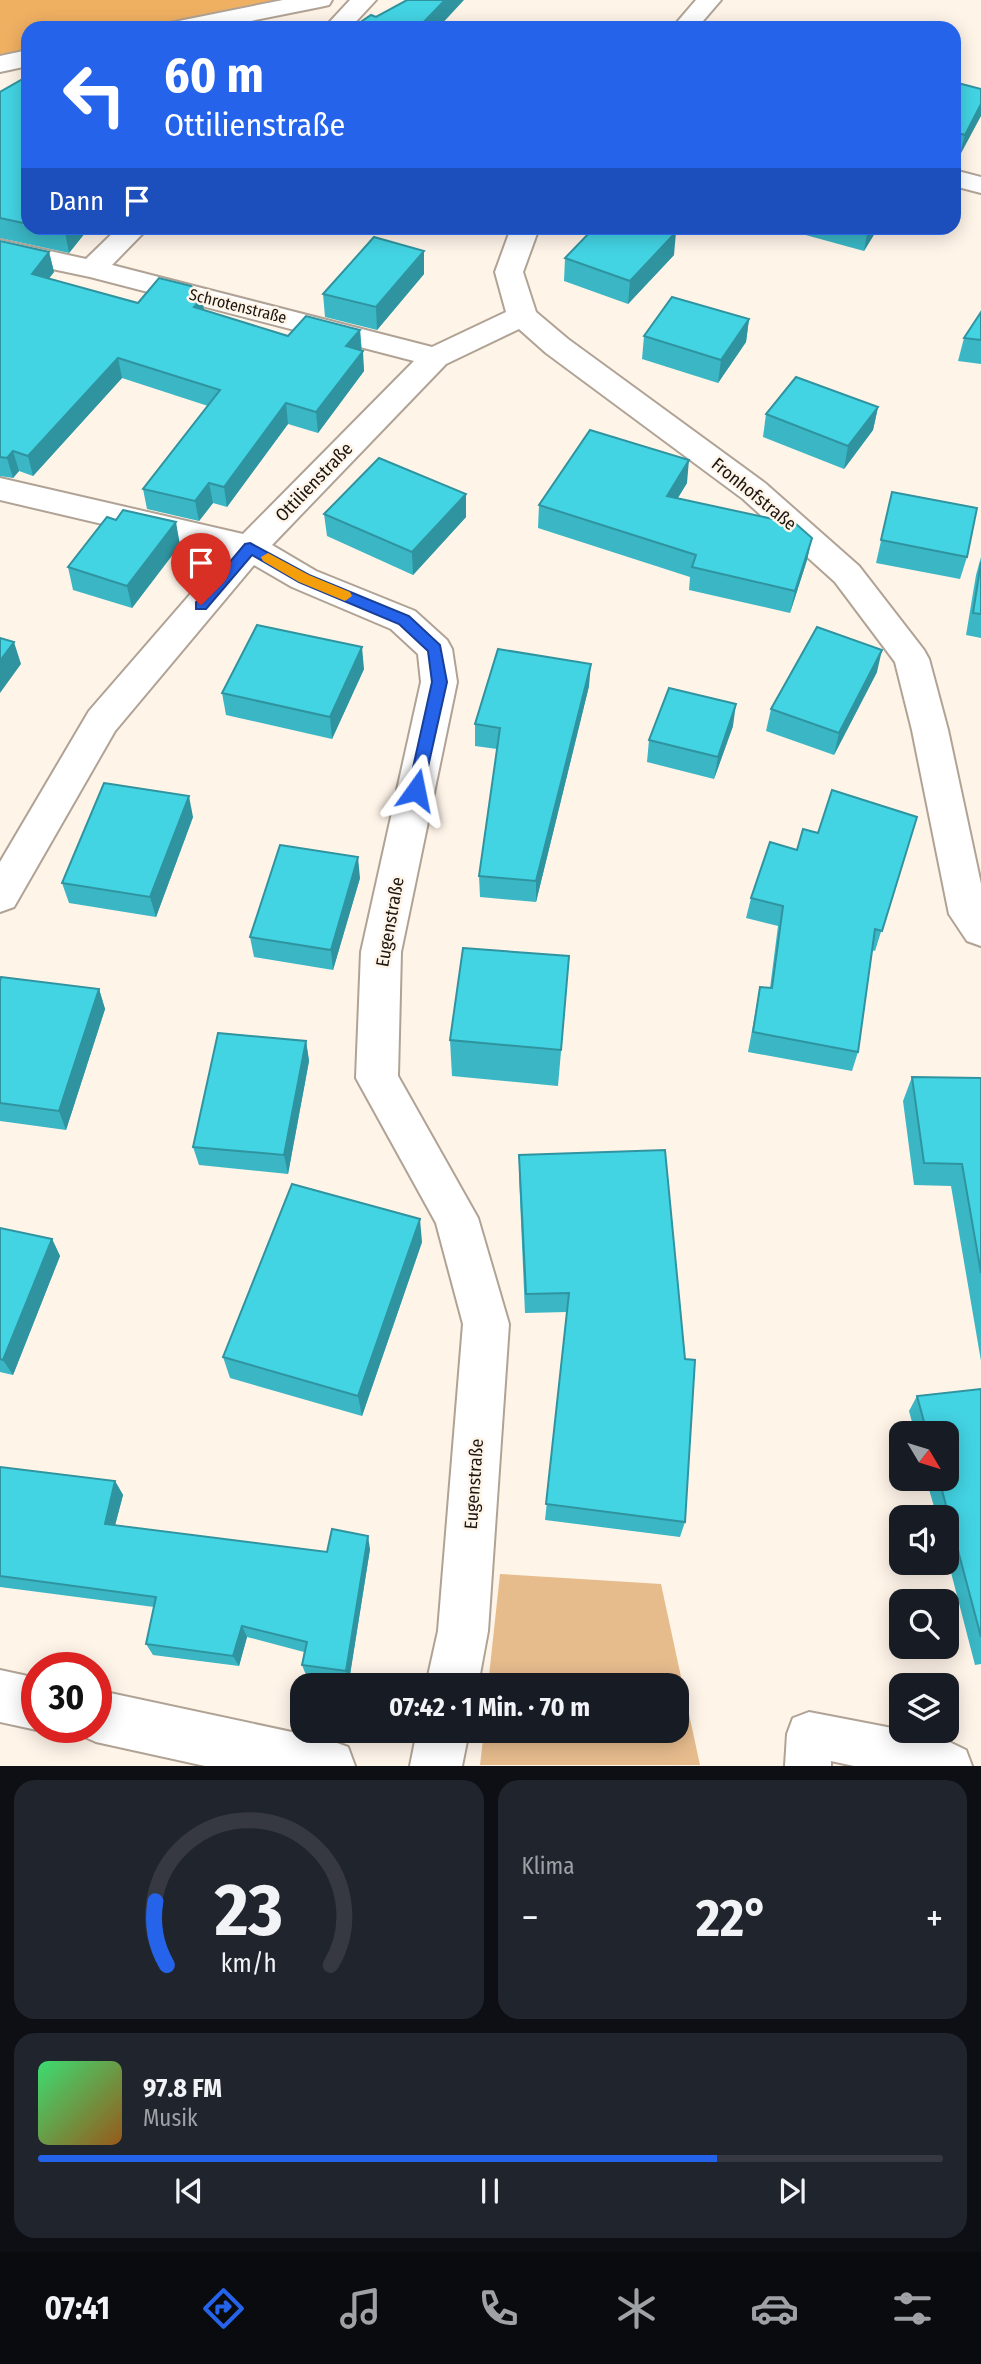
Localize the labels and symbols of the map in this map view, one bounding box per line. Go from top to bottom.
street label: Schrotenstraße [187,285,289,327]
street label: Ottilienstraße [271,438,357,526]
street label: Fronhofstraße [707,453,801,535]
pin [171,533,231,605]
position arrow [379,753,453,827]
street label: Eugenstraße [371,875,409,969]
north arrow [889,1421,959,1491]
street label: Eugenstraße [460,1438,488,1530]
speed limit sign: 30 [21,1652,112,1743]

